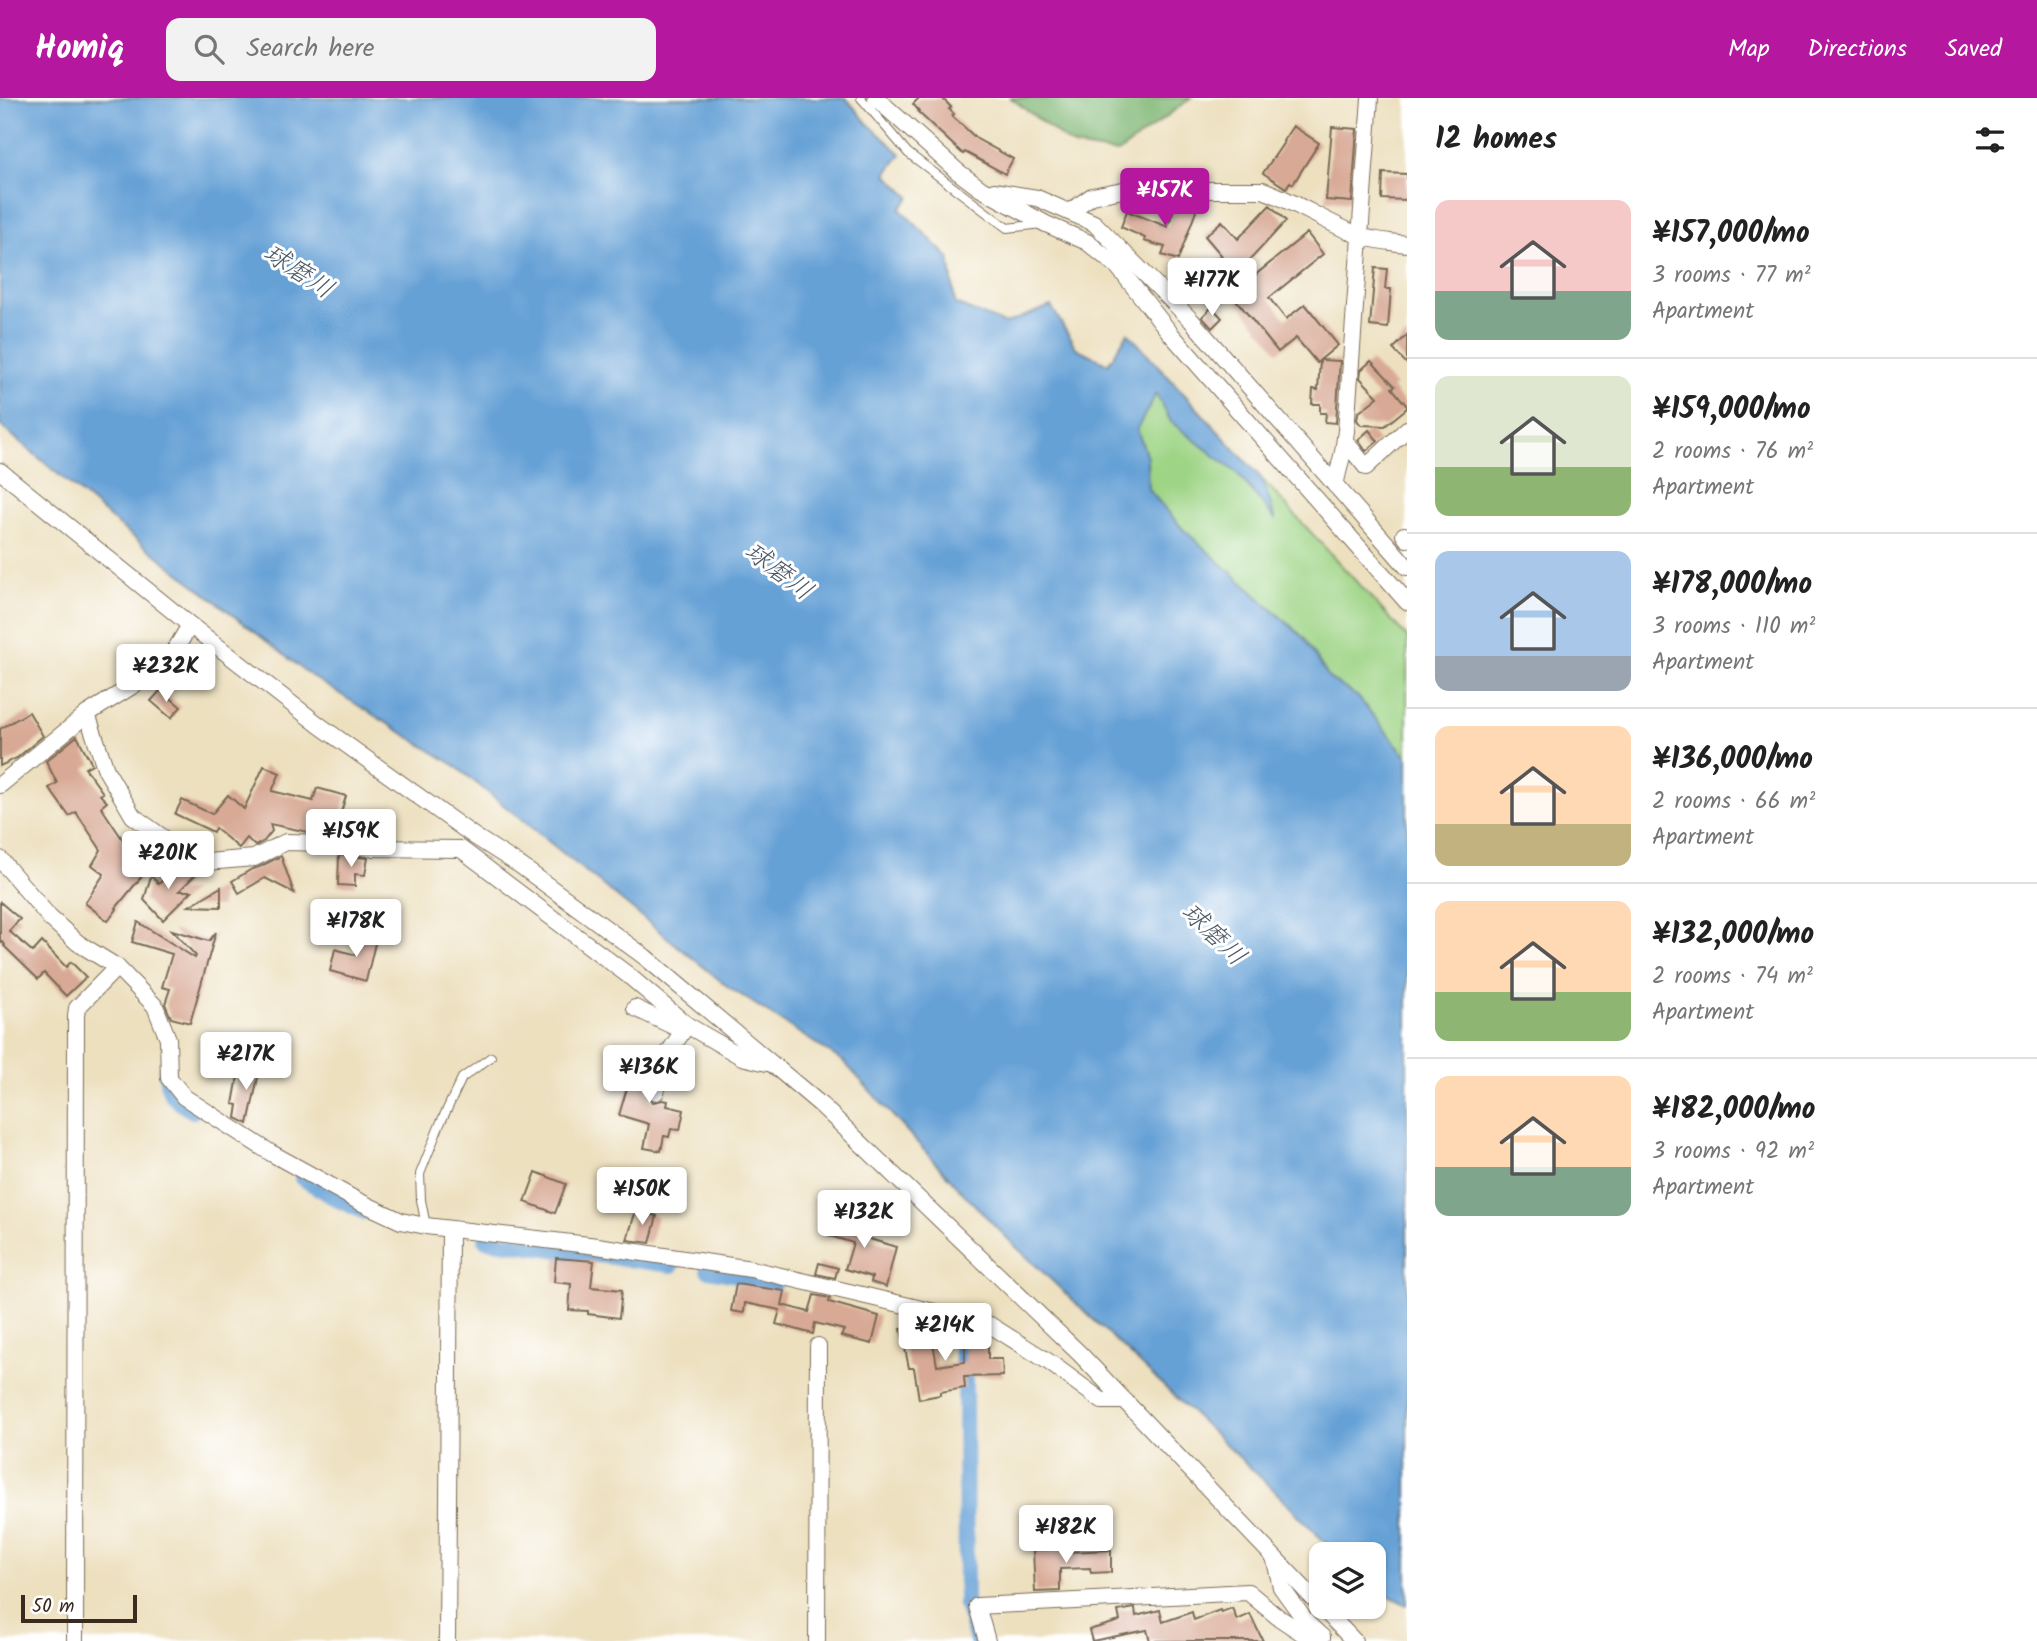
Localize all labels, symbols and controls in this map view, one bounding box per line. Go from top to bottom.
search box [166,18,656,81]
text: Homiq [35,23,124,76]
text: Search here [246,28,374,70]
icon: search [190,30,228,68]
text: Map [1728,30,1770,69]
text: Directions [1808,30,1907,69]
text: Saved [1945,30,2002,69]
text: 12 homes [1435,116,1557,164]
icon: filters [1971,121,2009,159]
pin: ¥157K [1116,169,1214,228]
text: ¥157K [1136,173,1194,209]
text: ¥157,000/mo [1652,210,1810,258]
icon: home [1491,228,1575,312]
water label: 球磨川 [254,233,342,311]
pin: ¥177K [1163,258,1261,318]
text: 3 rooms · 77 m² [1652,258,1811,294]
text: ¥177K [1184,263,1240,299]
text: Apartment [1652,294,1754,330]
text: ¥159,000/mo [1652,386,1811,434]
icon: home [1491,404,1575,488]
text: 2 rooms · 76 m² [1652,434,1813,470]
text: Apartment [1652,470,1754,506]
water label: 球磨川 [734,532,822,612]
text: ¥178,000/mo [1652,561,1812,609]
icon: home [1491,579,1575,663]
text: 3 rooms · 110 m² [1652,609,1815,645]
pin: ¥232K [117,644,215,704]
text: Apartment [1652,645,1754,681]
text: ¥232K [132,649,200,685]
text: ¥136,000/mo [1652,736,1813,784]
icon: home [1491,754,1575,838]
text: 2 rooms · 66 m² [1652,784,1815,820]
pin: ¥159K [302,810,400,869]
text: ¥159K [322,814,380,850]
text: Apartment [1652,820,1754,856]
pin: ¥201K [119,832,217,891]
text: ¥201K [138,836,198,872]
water label: 球磨川 [1170,893,1256,977]
pin: ¥178K [307,900,405,959]
text: ¥178K [326,904,386,940]
text: ¥132,000/mo [1652,911,1814,959]
icon: home [1491,929,1575,1013]
text: 2 rooms · 74 m² [1652,959,1813,995]
text: Apartment [1652,995,1754,1031]
pin: ¥217K [197,1032,295,1092]
text: ¥217K [216,1037,276,1073]
pin: ¥136K [600,1046,698,1105]
text: ¥136K [619,1050,679,1086]
text: ¥182,000/mo [1652,1086,1815,1134]
icon: home [1491,1104,1575,1188]
text: 3 rooms · 92 m² [1652,1134,1814,1170]
pin: ¥150K [593,1168,691,1227]
text: Apartment [1652,1170,1754,1206]
text: ¥150K [613,1172,671,1208]
pin: ¥132K [815,1190,913,1250]
text: ¥132K [834,1195,894,1231]
pin: ¥214K [896,1304,994,1363]
text: ¥214K [915,1308,975,1344]
pin: ¥182K [1017,1506,1115,1565]
text: ¥182K [1035,1510,1097,1546]
map controls [1309,1542,1386,1619]
button: layers [1309,1542,1386,1619]
scale bar [21,1592,136,1624]
text: 50 m [32,1592,74,1622]

